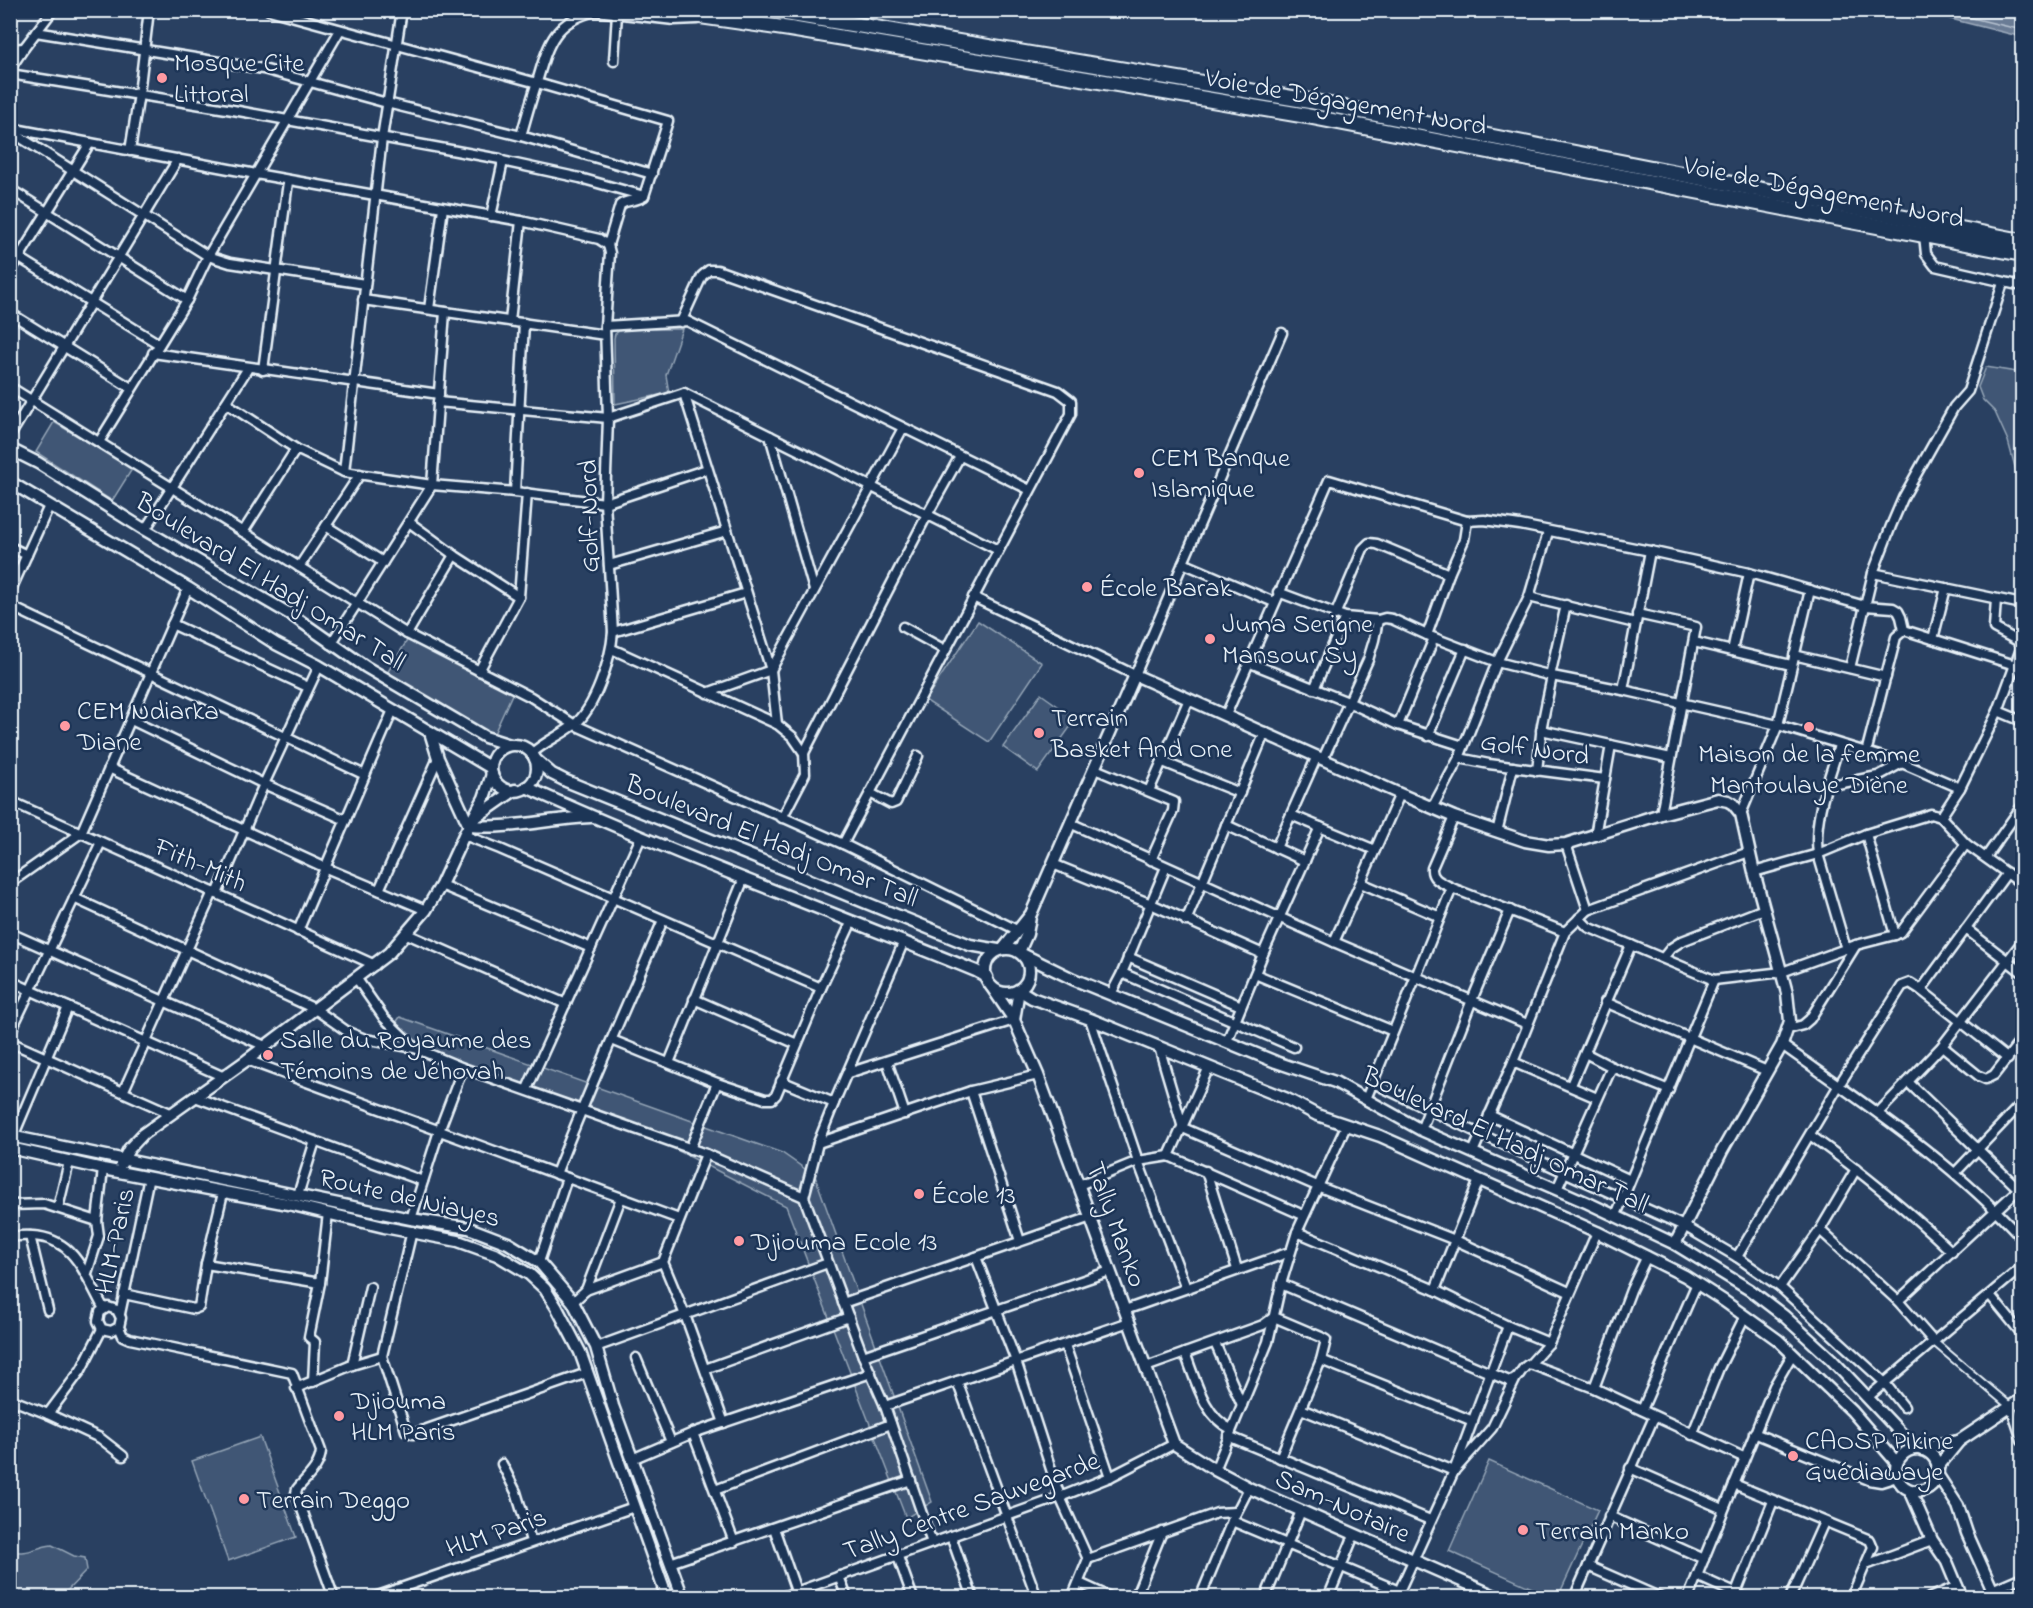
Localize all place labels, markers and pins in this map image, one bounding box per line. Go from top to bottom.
place label: Mosque Cite Littoral [174,45,305,115]
marker: Mosque Cite Littoral [155,71,169,85]
place label: CEM Banque Islamique [1151,440,1291,510]
marker: CEM Banque Islamique [1132,466,1146,480]
place label: École Barak [1099,570,1232,609]
marker: École Barak [1080,580,1094,594]
place label: Juma Serigne Mansour Sy [1222,606,1374,676]
marker: Juma Serigne Mansour Sy [1203,632,1217,646]
place label: CEM Ndiarka Diane [76,693,219,763]
place label: Terrain Basket And One [1050,700,1233,770]
marker: CEM Ndiarka Diane [58,719,72,733]
marker: Maison de la femme Mantoulaye Diène [1802,720,1816,734]
marker: Terrain Basket And One [1032,726,1046,740]
place label: Maison de la femme Mantoulaye Diène [1698,736,1921,806]
place label: Salle du Royaume des Témoins de Jéhovah [280,1022,532,1092]
marker: Salle du Royaume des Témoins de Jéhovah [261,1048,275,1062]
place label: École 13 [931,1177,1016,1216]
marker: École 13 [912,1187,926,1201]
place label: Djiouma Ecole 13 [750,1224,937,1263]
marker: Djiouma Ecole 13 [732,1234,746,1248]
place label: Djiouma HLM Paris [350,1383,455,1453]
marker: Djiouma HLM Paris [332,1409,346,1423]
place label: CAOSP Pikine Guédiawaye [1805,1423,1954,1493]
marker: CAOSP Pikine Guédiawaye [1786,1449,1800,1463]
place label: Terrain Deggo [256,1482,410,1521]
marker: Terrain Deggo [237,1492,251,1506]
place label: Terrain Manko [1535,1513,1689,1552]
marker: Terrain Manko [1516,1523,1530,1537]

